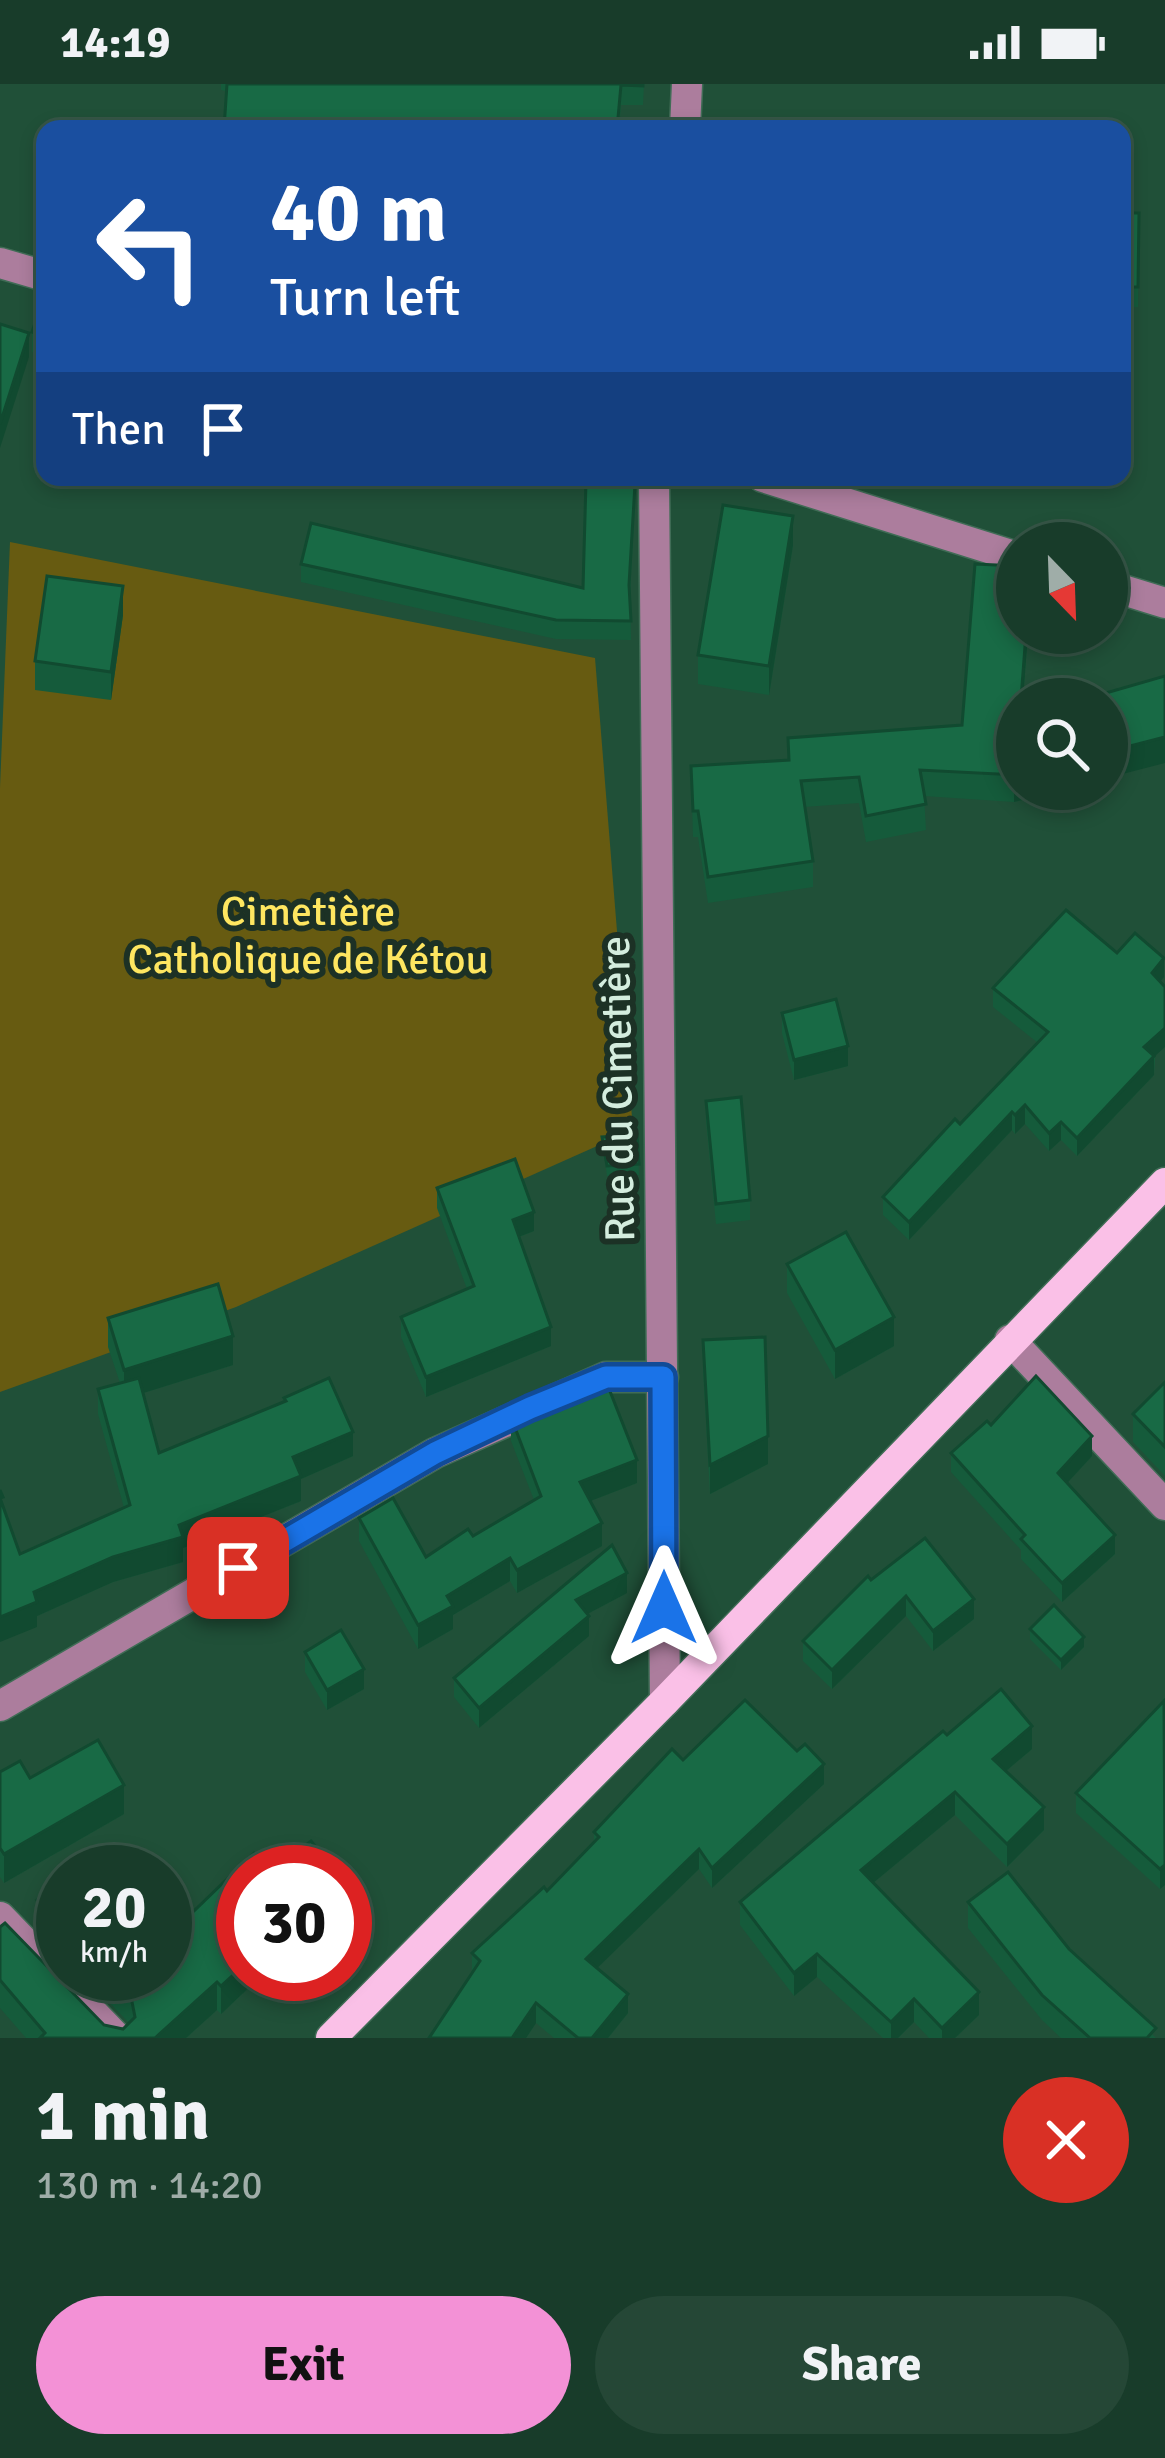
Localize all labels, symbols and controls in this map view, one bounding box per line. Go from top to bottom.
text: 14:19 [60,15,170,70]
text: 40 m [270,161,447,265]
icon: left [72,168,228,324]
text: Turn left [270,264,460,331]
icon: arrive [190,396,256,462]
text: Then [72,402,166,457]
north arrow [996,522,1128,654]
map controls [996,522,1128,810]
button: search [996,678,1128,810]
park label: Cimetière Catholique de Kétou [127,886,489,985]
street label: Rue du Cimetière [590,935,646,1243]
pin [187,1517,289,1619]
icon: arrive [205,1535,271,1601]
position arrow [601,1545,727,1671]
speed limit sign: 30 [216,1845,372,2001]
text: 20 [82,1871,146,1945]
text: km/h [80,1934,148,1971]
text: 1 min [36,2071,210,2160]
button: close [1003,2077,1129,2203]
text: 130 m · 14:20 [36,2161,263,2209]
button: Exit [36,2296,571,2434]
button: Share [595,2296,1129,2434]

